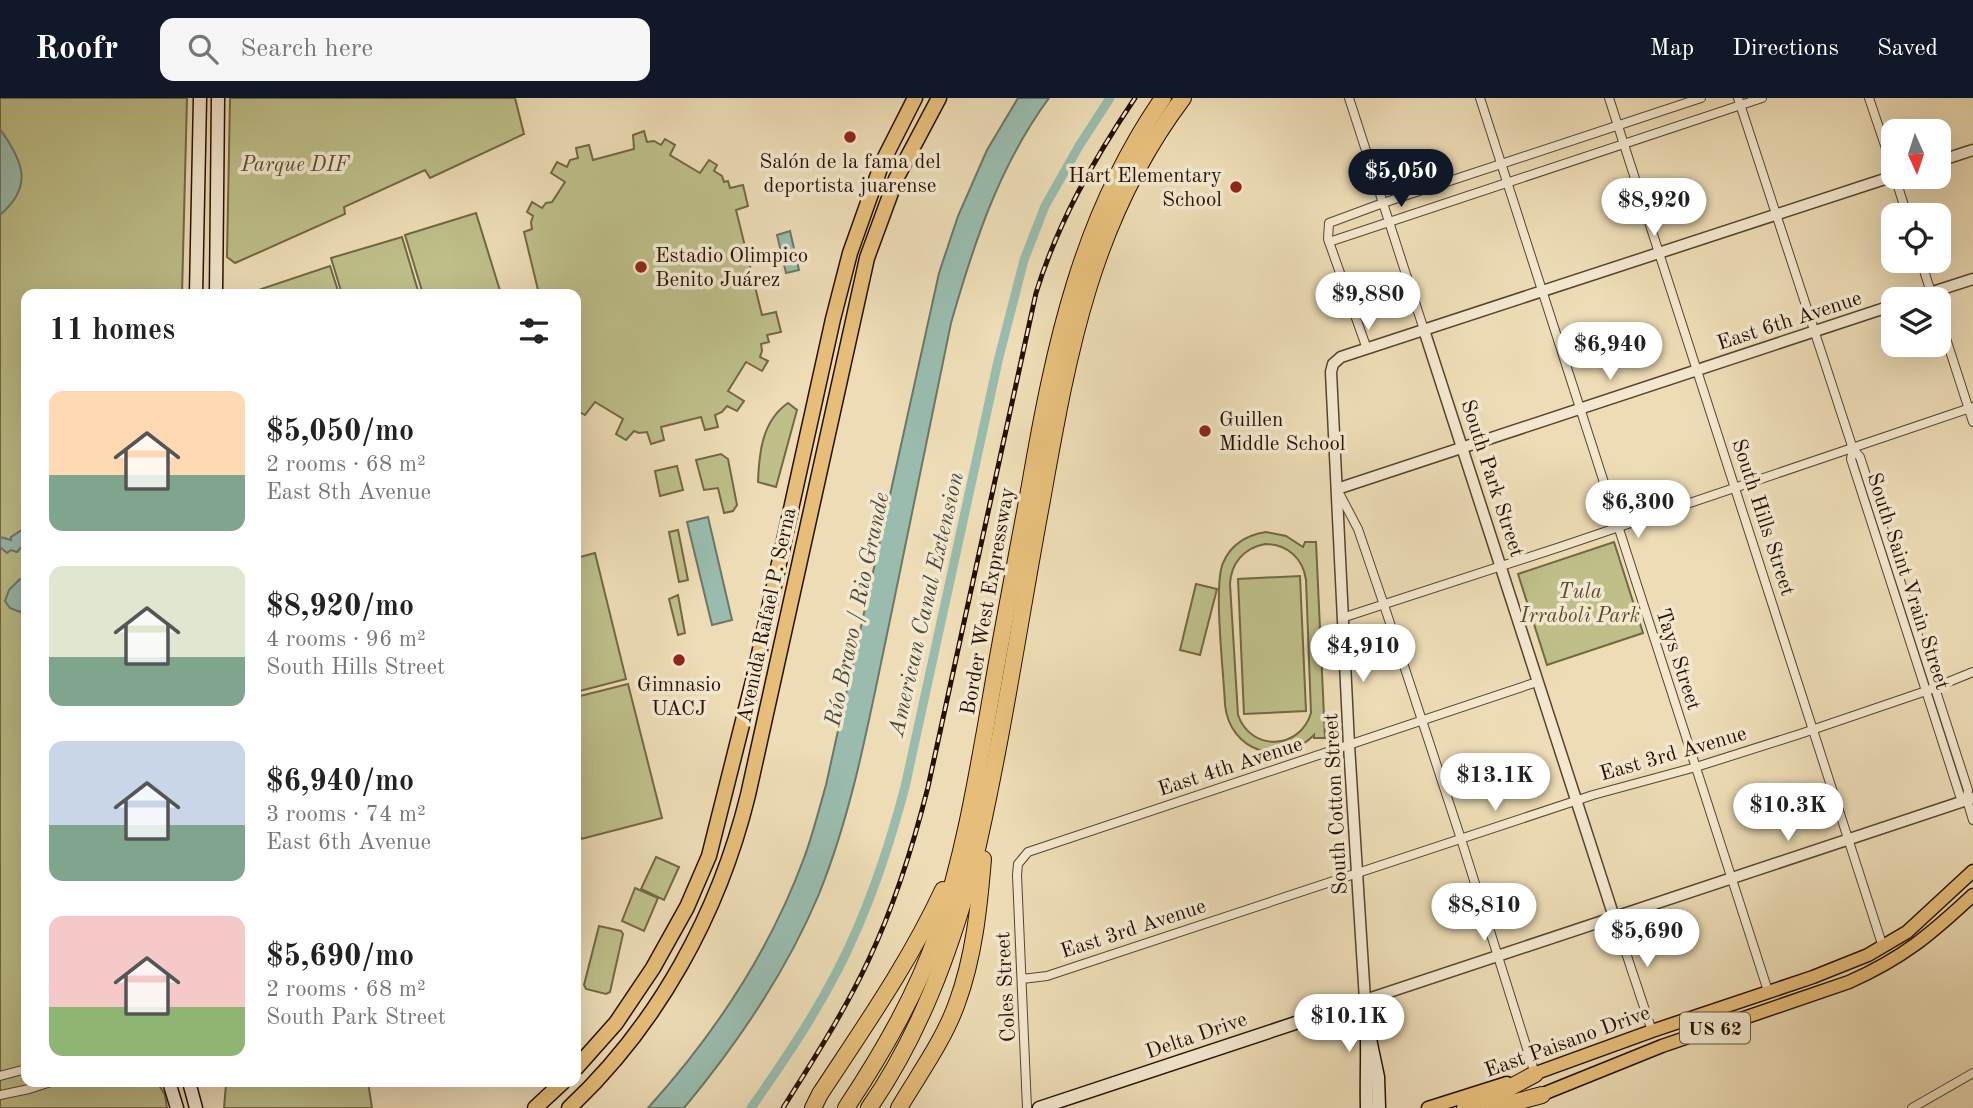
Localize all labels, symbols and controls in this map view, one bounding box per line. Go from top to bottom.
search box [160,18,650,81]
icon: search [184,30,222,68]
text: Roofr [35,33,118,66]
text: Search here [240,36,373,62]
text: Map [1650,37,1694,61]
text: Directions [1732,37,1839,61]
text: Saved [1877,37,1938,61]
north arrow [1881,119,1951,189]
map controls [1881,119,1951,357]
marker: Salón de la fama del deportista juarense [842,129,858,145]
pin: $5,050 [1344,150,1458,209]
place label: Salón de la fama del deportista juarense [759,152,941,197]
park label: Parque DIF [240,155,351,176]
text: $5,050 [1364,160,1438,183]
place label: Hart Elementary School [1068,166,1222,211]
pin: $8,920 [1597,178,1711,238]
marker: Hart Elementary School [1228,179,1244,195]
text: $8,920 [1617,189,1691,212]
button: locate [1881,203,1951,273]
place label: Estadio Olimpico Benito Juárez [655,246,808,291]
marker: Estadio Olimpico Benito Juárez [633,259,649,275]
pin: $9,880 [1311,272,1425,332]
text: $9,880 [1331,283,1405,306]
button: layers [1881,287,1951,357]
street label: East 6th Avenue [1715,288,1864,355]
icon: filters [515,312,553,350]
text: 11 homes [49,316,175,346]
pin: $6,940 [1553,322,1667,382]
text: $6,940 [1573,333,1647,356]
street label: South Park Street [1456,397,1527,560]
place label: Guillen Middle School [1219,410,1346,455]
text: $5,050/mo [266,417,414,447]
icon: home [105,419,189,503]
marker: Guillen Middle School [1197,423,1213,439]
street label: South Hills Street [1727,436,1798,598]
text: 2 rooms · 68 m² [266,453,426,476]
water label: American Canal Extension [884,470,968,741]
street label: South Saint Vrain Street [1863,470,1953,693]
pin: $6,300 [1581,480,1695,540]
text: East 8th Avenue [266,481,431,504]
street label: Border West Expressway [958,486,1019,717]
water label: Río Bravo / Rio Grande [821,490,895,730]
text: $6,300 [1601,491,1675,514]
street label: Avenida Rafael P. Serna [734,506,801,725]
park label: Tula Irraboli Park [1519,582,1640,627]
text: $8,920/mo [266,592,414,622]
icon: home [105,594,189,678]
street label: Tays Street [1651,606,1704,713]
pin: $4,910 [1306,624,1420,684]
text: 4 rooms · 96 m² [266,628,426,651]
text: $4,910 [1326,635,1400,658]
marker: Gimnasio UACJ [671,652,687,668]
text: South Hills Street [266,656,445,679]
place label: Gimnasio UACJ [637,675,721,720]
street label: South Cotton Street [1321,713,1352,895]
street label: East 3rd Avenue [1598,723,1749,785]
street label: East 4th Avenue [1156,734,1305,801]
pin: $13.1K [1438,754,1552,813]
text: $13.1K [1456,764,1534,787]
text: $6,940/mo [266,767,414,797]
icon: home [105,769,189,853]
pin: $10.3K [1731,784,1845,843]
text: $10.3K [1749,794,1827,817]
text: 3 rooms · 74 m² [266,803,426,826]
text: East 6th Avenue [266,831,431,854]
pin: $8,810 [1427,884,1541,943]
text: $8,810 [1447,894,1521,917]
street label: East 3rd Avenue [1058,896,1209,963]
pin: $5,690 [1590,910,1704,969]
text: $5,690 [1610,920,1684,943]
street label: Coles Street [993,931,1020,1043]
text: $5,690/mo [266,942,414,972]
icon: home [105,944,189,1028]
text: 2 rooms · 68 m² [266,978,426,1001]
pin: $10.1K [1292,995,1406,1054]
street label: East Paisano Drive [1482,1003,1653,1082]
text: $10.1K [1310,1005,1388,1028]
text: South Park Street [266,1006,446,1029]
street label: Delta Drive [1143,1009,1250,1064]
road number: US 62 [1680,1012,1750,1044]

